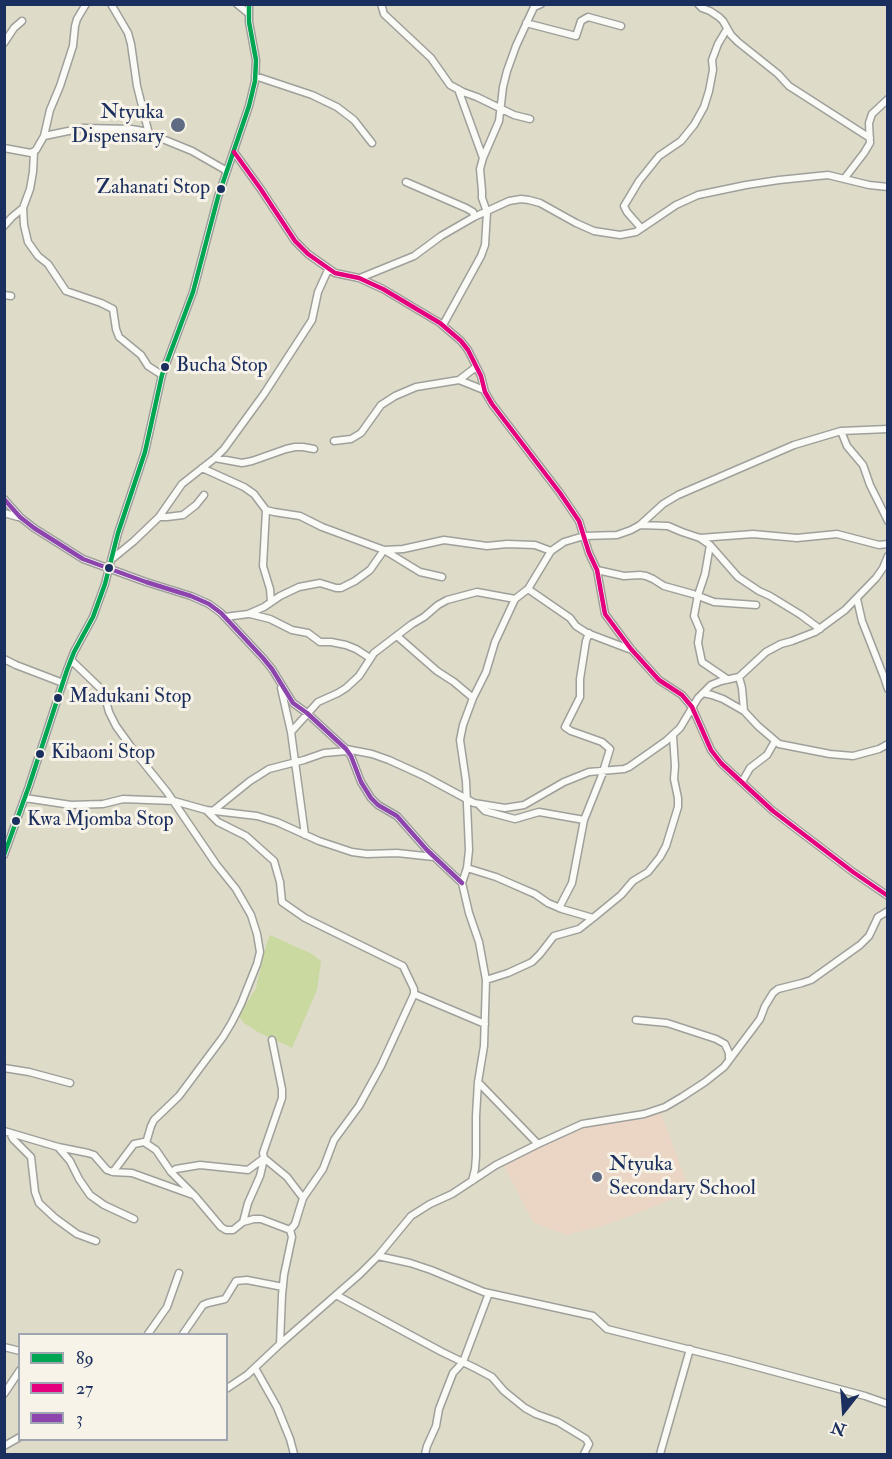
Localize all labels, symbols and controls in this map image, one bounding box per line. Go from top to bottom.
place label: Ntyuka Dispensary [71,100,164,150]
marker: Ntyuka Dispensary [169,116,187,134]
place label: Zahanati Stop [96,177,210,201]
marker: Zahanati Stop [215,183,227,195]
place label: Bucha Stop [176,355,268,379]
marker: Bucha Stop [159,361,171,373]
unlabelled marker [103,562,115,574]
place label: Madukani Stop [69,686,191,710]
marker: Madukani Stop [52,692,64,704]
place label: Kibaoni Stop [51,742,155,766]
marker: Kibaoni Stop [34,748,46,760]
place label: Kwa Mjomba Stop [27,809,174,833]
marker: Kwa Mjomba Stop [10,815,22,827]
place label: Ntyuka Secondary School [609,1152,756,1202]
marker: Ntyuka Secondary School [590,1170,604,1184]
legend [18,1333,228,1441]
text: 89 [76,1347,94,1370]
text: 27 [76,1377,93,1400]
north arrow [814,1381,874,1441]
text: 3 [76,1407,83,1430]
text: N [829,1417,849,1440]

